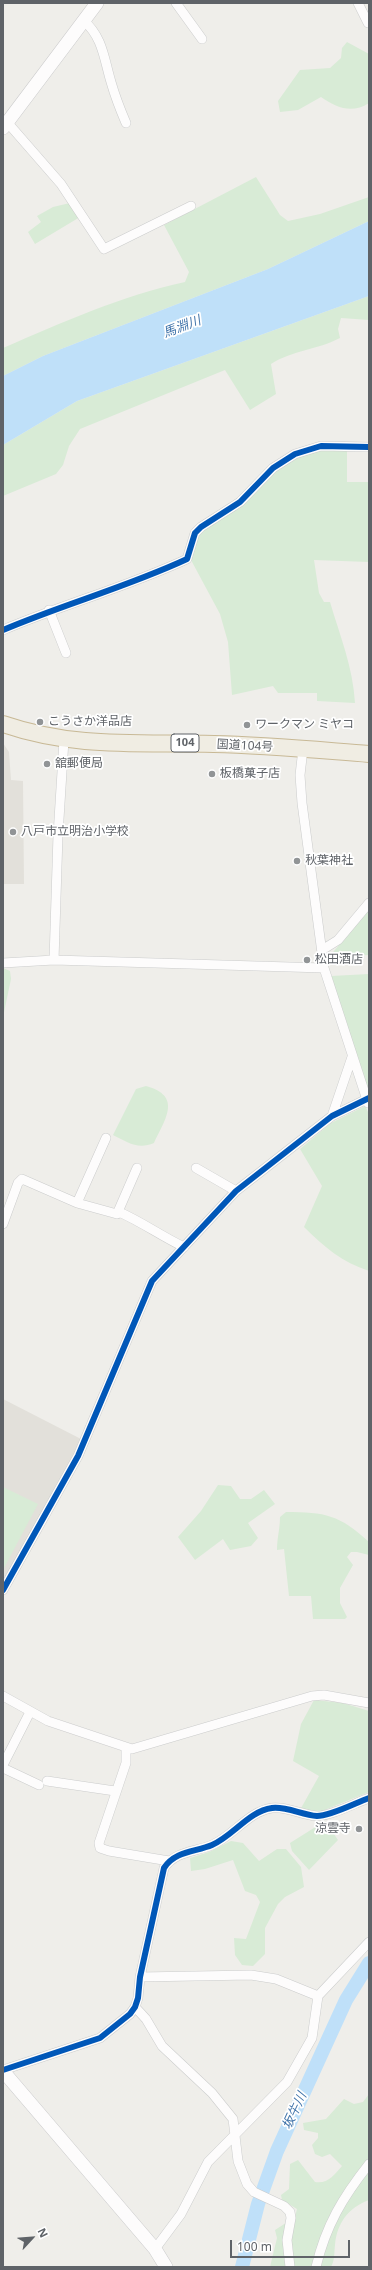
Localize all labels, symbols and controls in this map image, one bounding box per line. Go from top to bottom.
water label: 馬淵川 [161,313,203,341]
place label: こうさか洋品店 [48,715,132,729]
marker: こうさか洋品店 [35,717,45,727]
place label: ワークマン ミヤコ [255,718,354,732]
marker: ワークマン ミヤコ [242,720,252,730]
road number: 104 [171,734,199,752]
street label: 国道104号 [216,737,274,755]
place label: 舘郵便局 [55,757,103,771]
marker: 舘郵便局 [42,759,52,769]
place label: 板橋菓子店 [220,767,280,781]
marker: 板橋菓子店 [207,769,217,779]
place label: 八戸市立明治小学校 [21,825,129,839]
marker: 八戸市立明治小学校 [8,827,18,837]
place label: 秋葉神社 [305,854,353,868]
marker: 秋葉神社 [292,856,302,866]
place label: 松田酒店 [315,953,363,967]
marker: 松田酒店 [302,955,312,965]
place label: 涼雲寺 [315,1822,351,1836]
marker: 涼雲寺 [354,1824,364,1834]
water label: 坂牛川 [280,2090,310,2132]
north arrow [12,2218,52,2258]
text: N [35,2225,52,2240]
scale bar [232,2232,352,2258]
text: 100 m [237,2238,272,2255]

